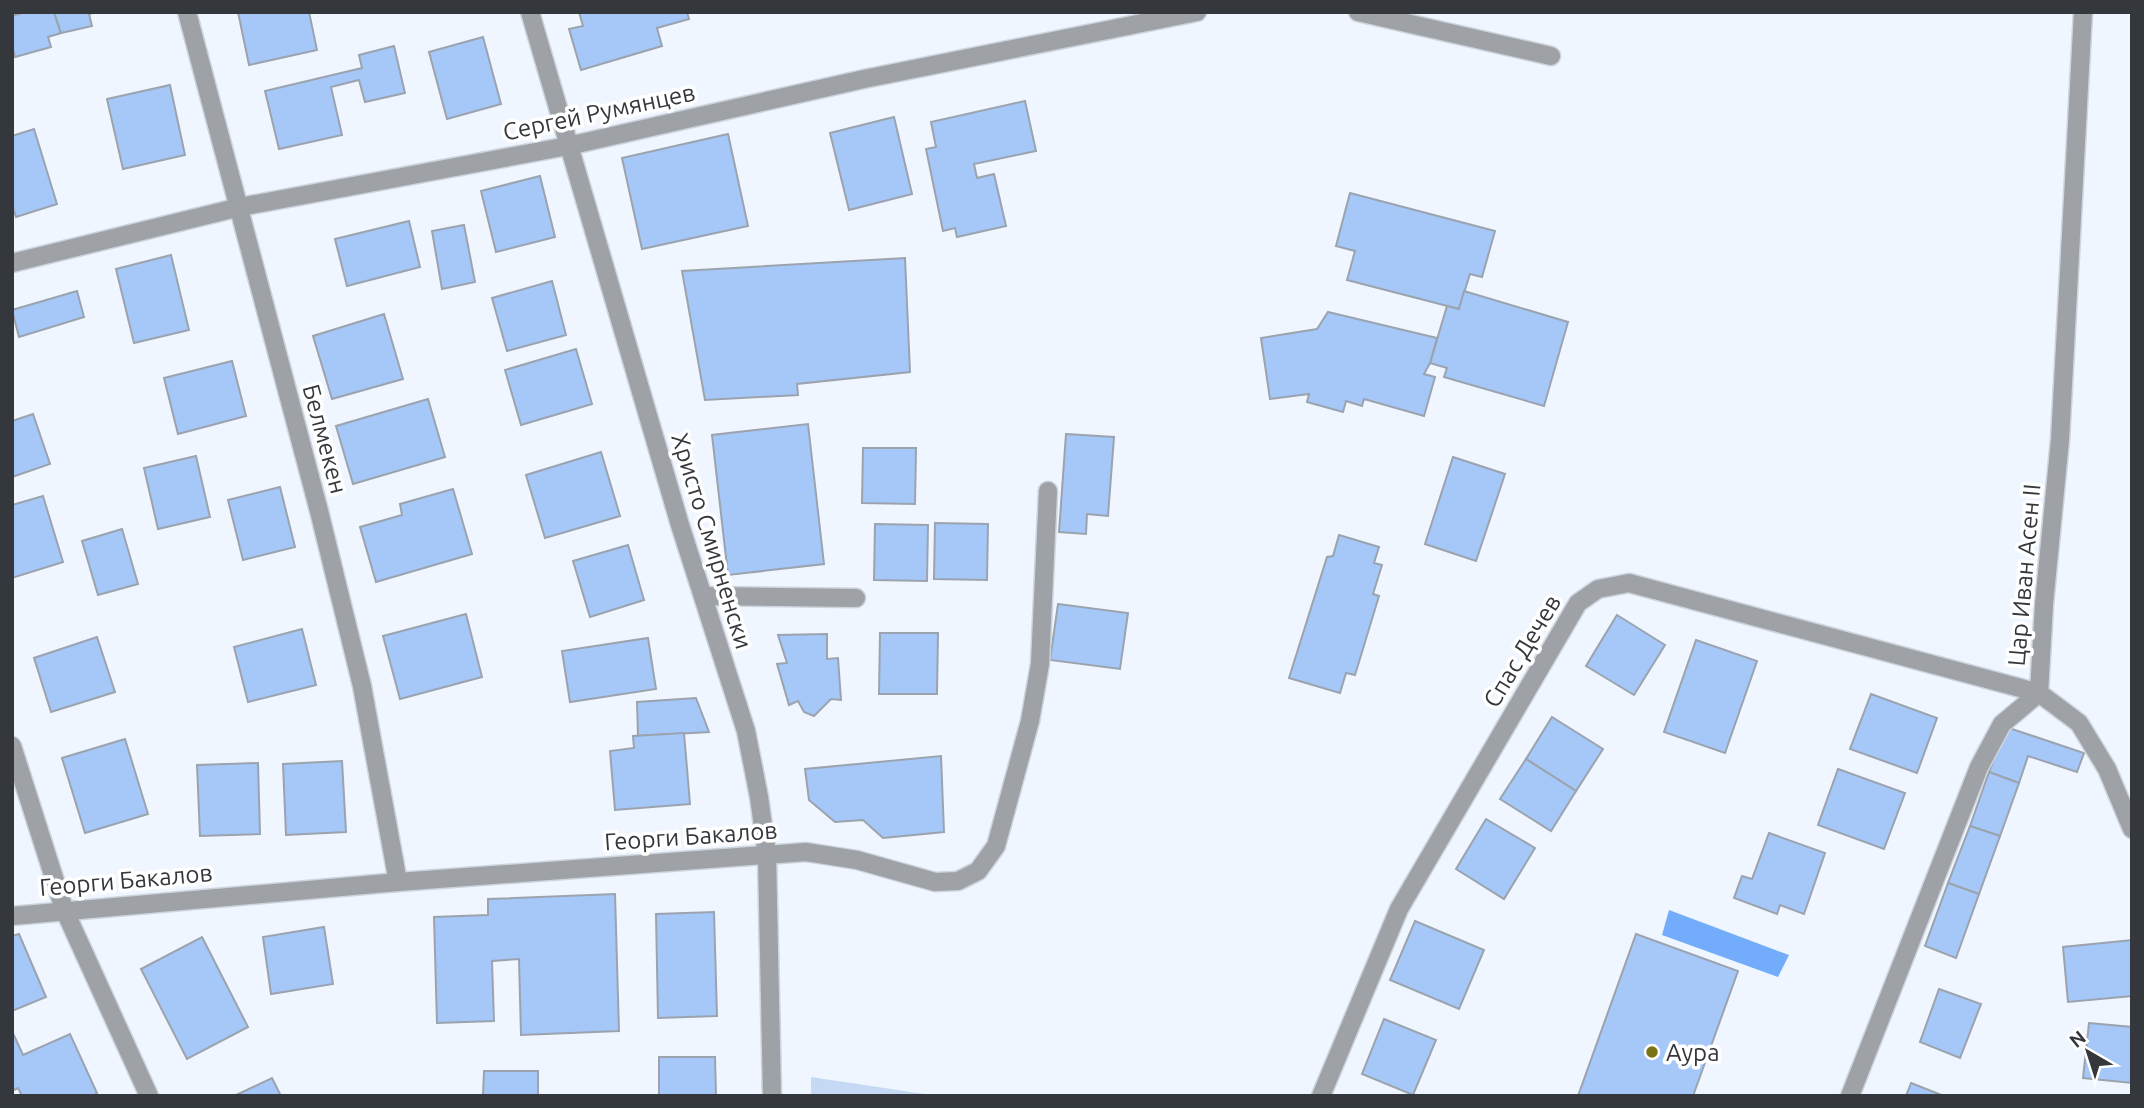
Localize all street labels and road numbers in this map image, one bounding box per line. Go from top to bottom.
street label: Сергей Румянцев [501,78,697,146]
street label: Белмекен [297,381,353,497]
street label: Христо Смирненски [666,430,758,652]
street label: Цар Иван Асен II [2003,483,2045,667]
street label: Спас Дечев [1478,590,1566,712]
street label: Георги Бакалов [604,816,778,856]
street label: Георги Бакалов [38,859,214,901]

